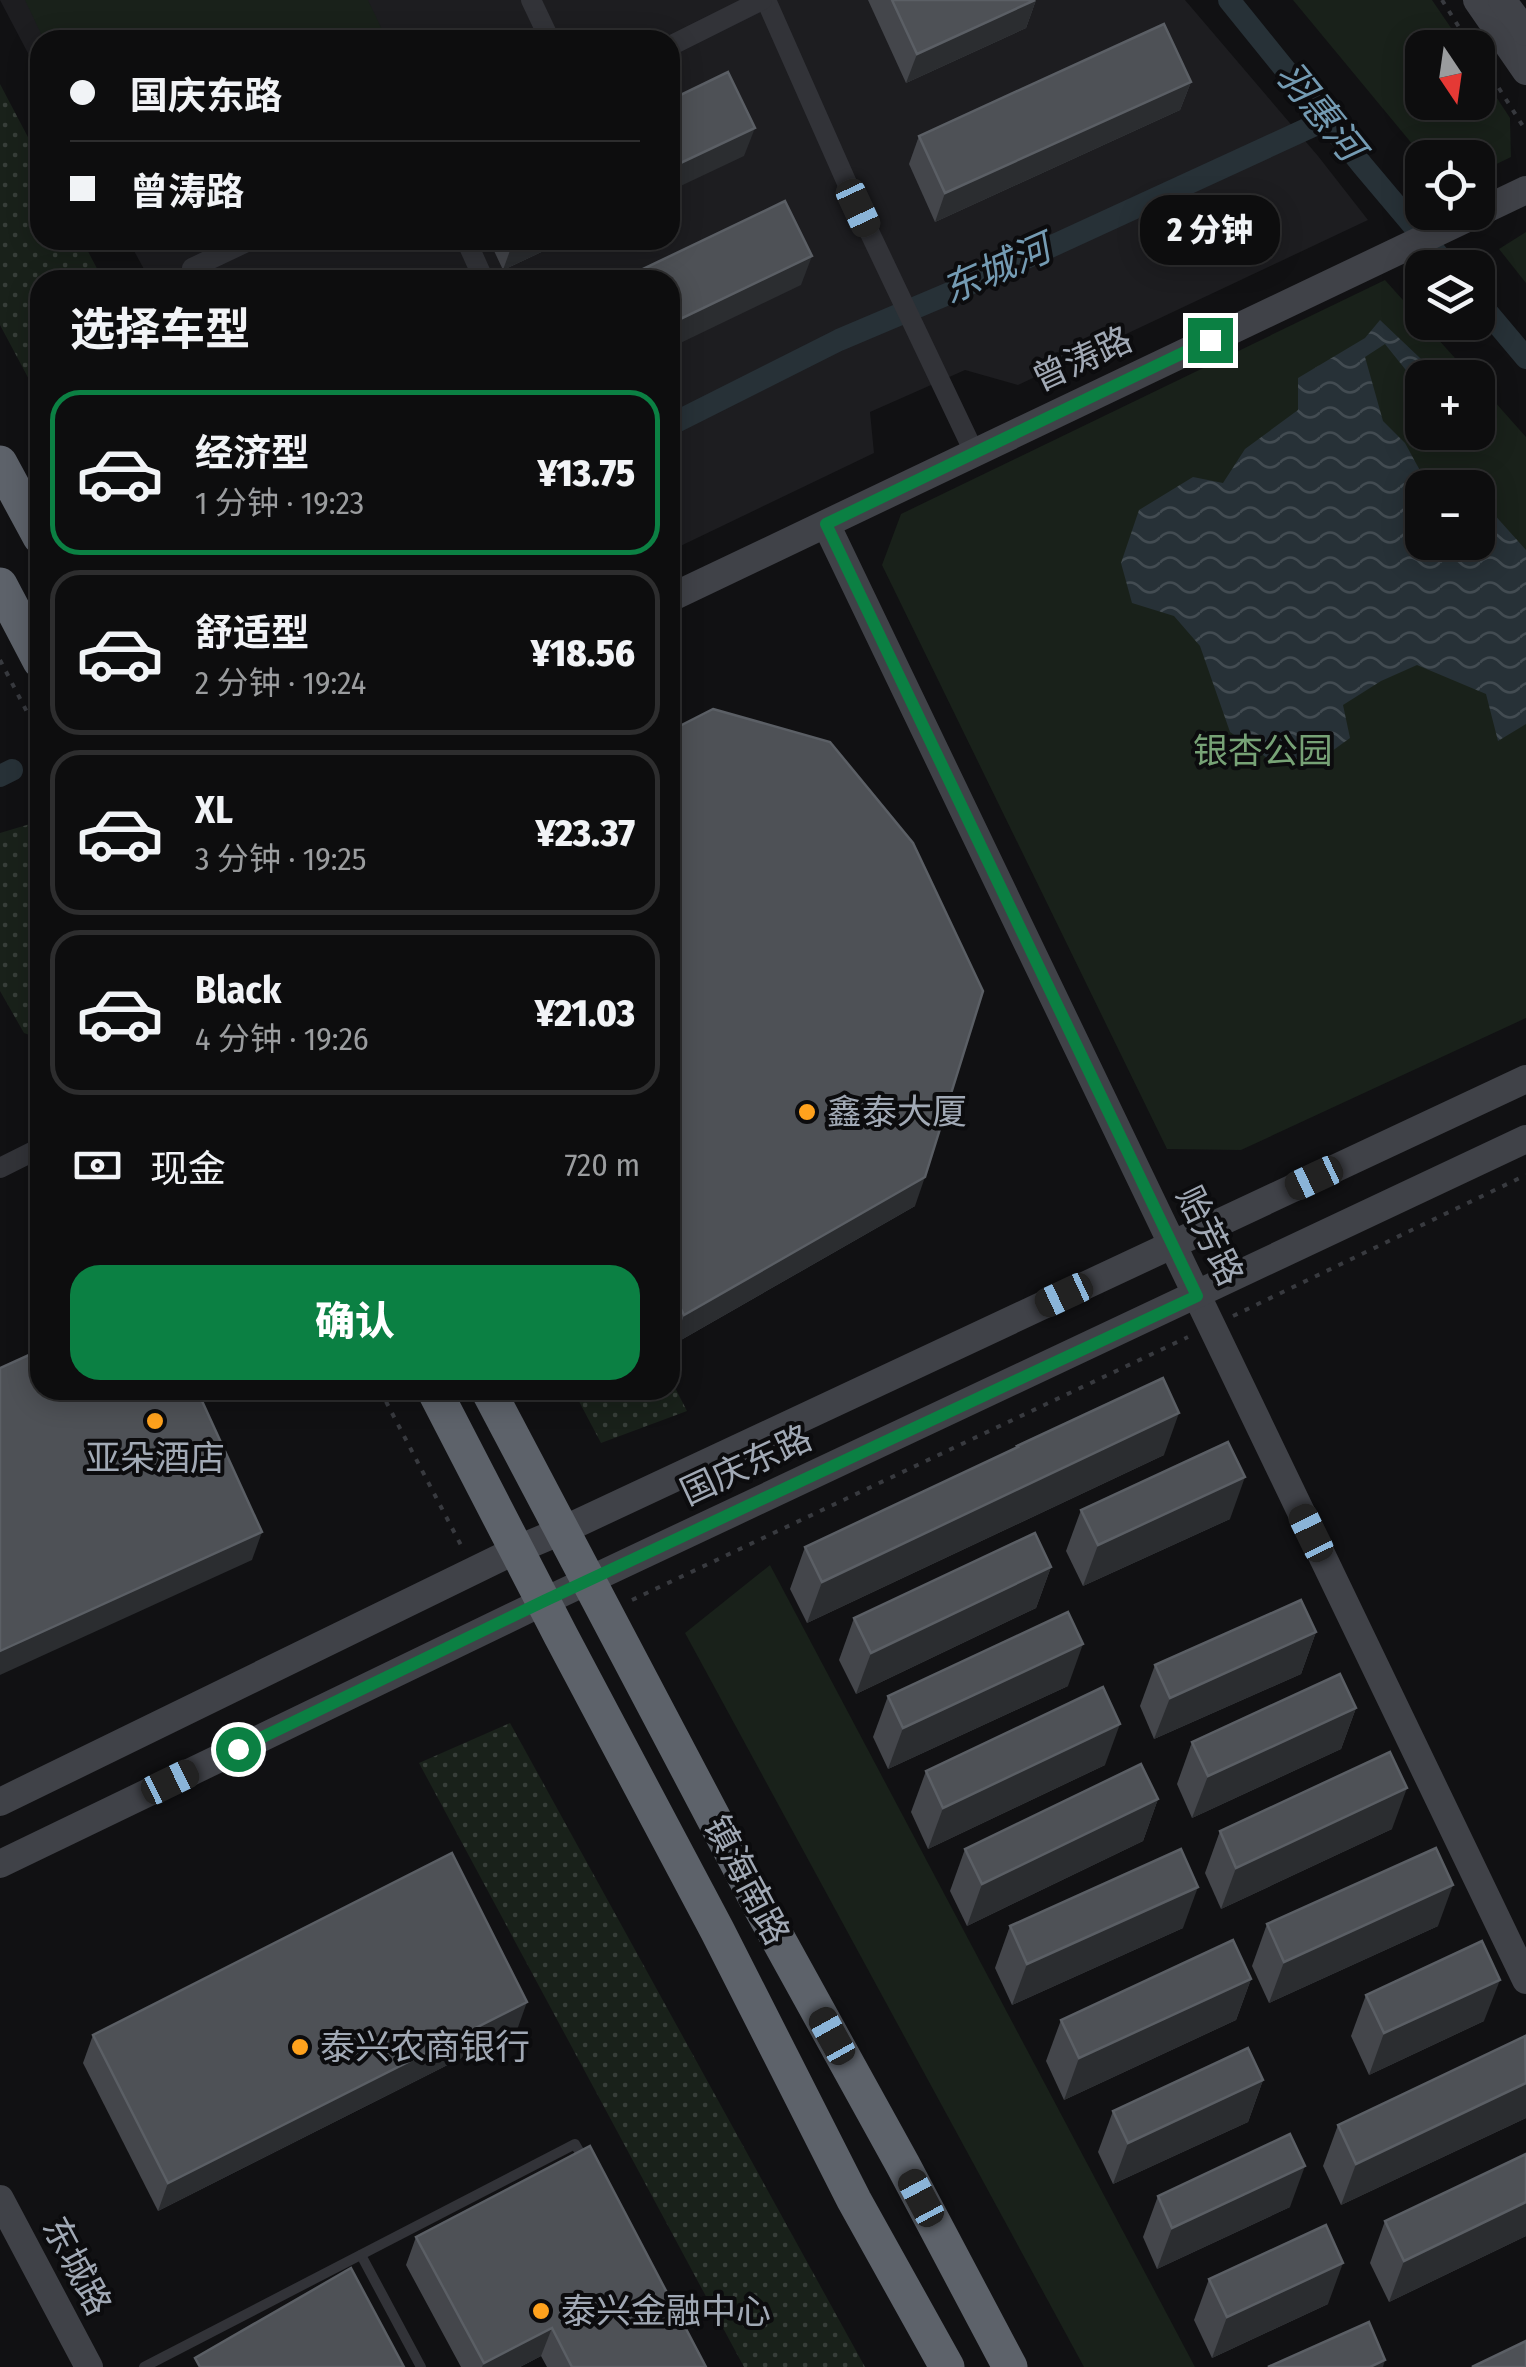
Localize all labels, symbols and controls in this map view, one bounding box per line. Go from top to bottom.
north arrow [1405,30,1495,120]
map controls [1405,30,1495,560]
water label: 羽惠河 [1266,52,1378,175]
text: 国庆东路 [130,73,282,119]
button: locate [1405,140,1495,230]
text: 曾涛路 [130,169,244,215]
car [832,174,884,242]
callout: 2 分钟 [1140,195,1280,265]
text: 2 分钟 [1167,211,1253,249]
water label: 东城河 [935,222,1064,313]
button: layers [1405,250,1495,340]
text: 选择车型 [70,303,250,357]
street label: 曾涛路 [1026,318,1138,400]
route end [1188,318,1233,363]
button: + [1405,360,1495,450]
icon: car [75,428,165,518]
text: 经济型 [195,430,309,476]
text: ¥13.75 [537,450,635,496]
button: − [1405,470,1495,560]
text: 1 分钟 · 19:23 [195,484,364,522]
icon: car [75,608,165,698]
text: 舒适型 [195,610,309,656]
text: ¥18.56 [531,630,635,676]
text: 2 分钟 · 19:24 [195,664,366,702]
park label: 银杏公园 [1193,730,1333,772]
text: XL [195,787,233,833]
icon: car [75,788,165,878]
text: ¥23.37 [535,810,635,856]
text: 3 分钟 · 19:25 [195,840,366,878]
text: Black [195,967,281,1013]
icon: car [75,968,165,1058]
text: ¥21.03 [535,990,635,1036]
text: 4 分钟 · 19:26 [195,1020,369,1058]
place label: 鑫泰大厦 [827,1091,967,1133]
marker: 鑫泰大厦 [796,1101,818,1123]
icon: cash [70,1138,125,1193]
text: 现金 [150,1146,226,1192]
text: 720 m [564,1146,640,1184]
car [1280,1152,1348,1204]
street label: 贻芳路 [1168,1180,1252,1292]
button: 确认 [70,1265,640,1380]
car [1030,1269,1098,1321]
marker: 亚朵酒店 [144,1410,166,1432]
street label: 国庆东路 [674,1416,818,1514]
place label: 亚朵酒店 [85,1437,225,1479]
car [1284,1499,1338,1567]
route start [216,1727,261,1772]
car [136,1755,204,1809]
street label: 镇海南路 [696,1808,798,1952]
car [804,2002,860,2070]
place label: 泰兴农商银行 [320,2026,530,2068]
marker: 泰兴农商银行 [289,2036,311,2058]
car [894,2164,948,2232]
street label: 东城路 [34,2210,120,2322]
place label: 泰兴金融中心 [561,2290,771,2332]
marker: 泰兴金融中心 [530,2300,552,2322]

